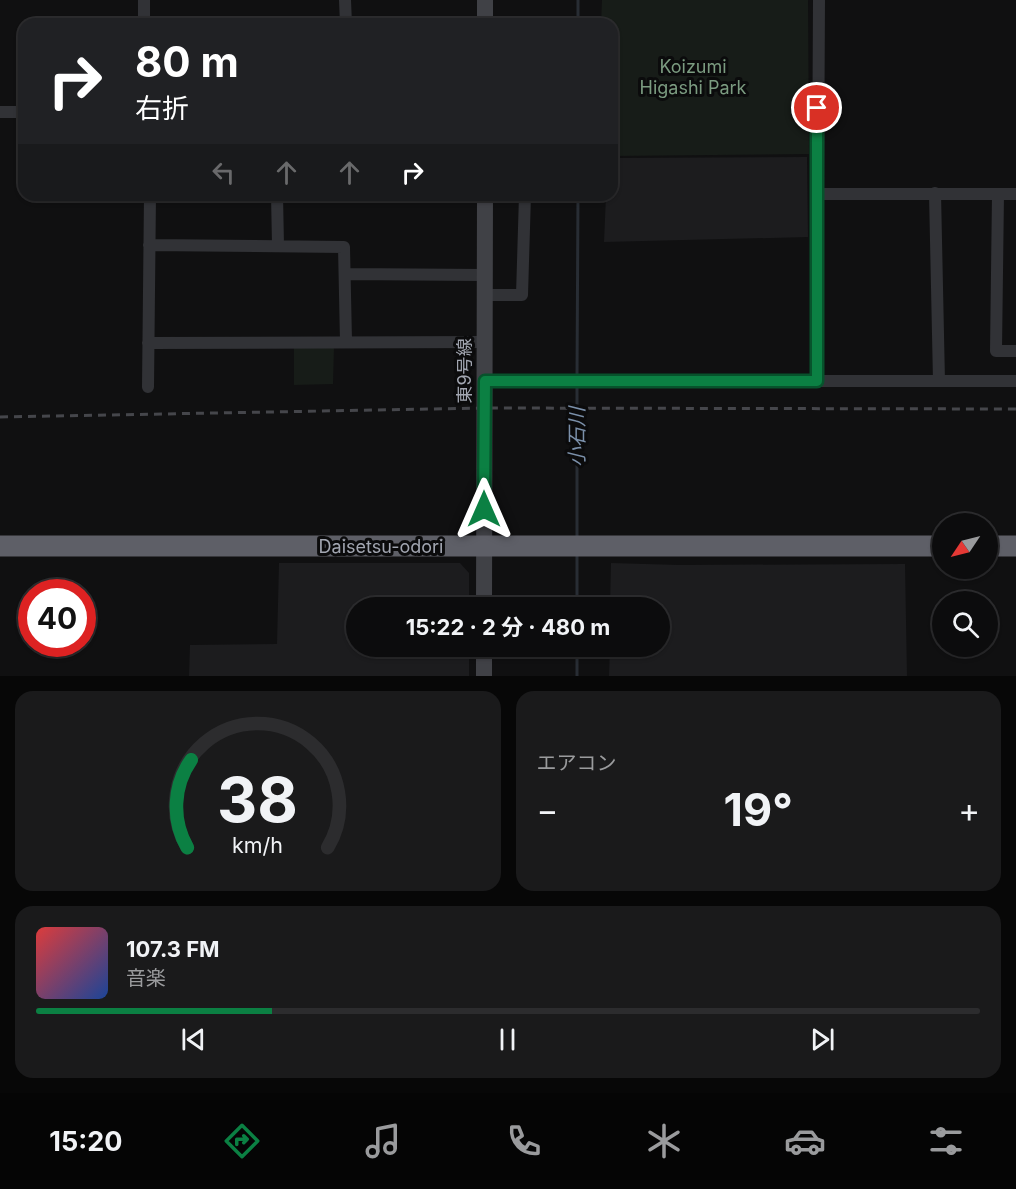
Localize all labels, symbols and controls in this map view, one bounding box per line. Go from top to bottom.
text: 80 m [135,36,239,87]
icon: right [36,42,114,120]
park label: Koizumi Higashi Park [640,56,747,98]
pin [791,82,842,133]
icon: arrive [800,91,833,124]
text: 右折 [135,92,189,125]
icon: left [207,156,240,189]
icon: ahead [270,156,303,189]
icon: ahead [333,156,366,189]
icon: right [396,156,429,189]
street label: 東9号線 [454,338,475,404]
water label: 小石川 [565,405,589,467]
position arrow [452,477,516,541]
north arrow [932,513,998,579]
map controls [932,513,998,657]
street label: Daisetsu-odori [319,536,443,557]
speed limit sign: 40 [18,579,96,657]
button: search [932,591,998,657]
text: 15:22 · 2 分 · 480 m [406,614,610,640]
text: エアコン [537,751,617,775]
text: 38 [217,762,298,837]
text: 19° [724,782,793,837]
text: − [537,790,558,830]
text: + [958,790,980,830]
text: km/h [232,832,283,858]
text: 107.3 FM [126,936,220,962]
text: 音楽 [126,966,166,990]
icon: previous [177,1023,210,1056]
icon: pause [491,1023,524,1056]
icon: next [806,1023,839,1056]
icon: directions [221,1120,263,1162]
icon: music [362,1120,404,1162]
icon: phone [503,1120,545,1162]
icon: climate [643,1120,685,1162]
icon: car [784,1120,826,1162]
icon: filters [925,1120,967,1162]
text: 15:20 [49,1125,122,1158]

